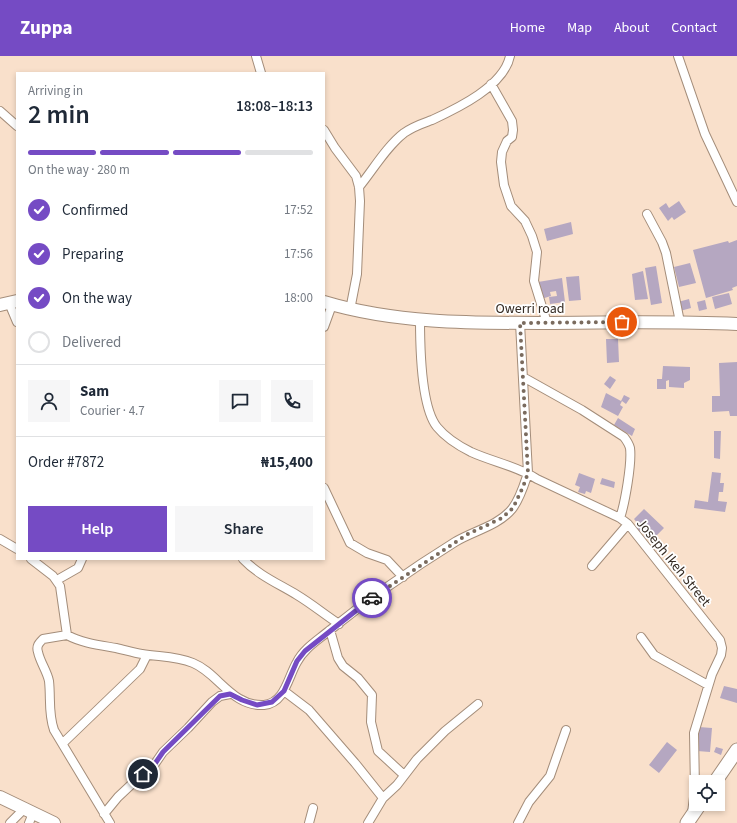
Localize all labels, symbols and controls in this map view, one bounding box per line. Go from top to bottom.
text: Zuppa [20,15,72,42]
text: Home [510,18,545,38]
text: Map [567,18,592,38]
text: About [614,18,649,38]
text: Contact [671,18,717,38]
text: Arriving in [28,82,83,100]
text: 2 min [28,96,90,133]
text: 18:08–18:13 [236,96,313,117]
text: On the way · 280 m [28,161,130,179]
icon: check [28,199,50,221]
text: Confirmed [62,200,128,221]
text: 17:52 [284,201,313,219]
icon: check [28,243,50,265]
text: Preparing [62,244,123,265]
text: 17:56 [284,245,313,263]
icon: check [28,287,50,309]
text: On the way [62,288,132,309]
text: 18:00 [284,289,313,307]
street label: Owerri road [495,299,565,319]
pin [605,305,639,339]
icon: bag [611,311,633,333]
text: Delivered [62,332,121,353]
button: person [28,380,70,422]
button: chat [219,380,261,422]
button: phone [271,380,313,422]
text: Sam [80,381,109,402]
text: Courier · 4.7 [80,402,145,420]
text: Order #7872 [28,452,104,473]
text: ₦15,400 [261,452,313,473]
button: Help [28,506,167,552]
button: Share [175,506,313,552]
street label: Joseph Ikeh Street [631,514,715,611]
courier [352,578,392,618]
icon: car [361,587,383,609]
pin [126,757,160,791]
icon: home [132,763,154,785]
map controls [689,775,725,811]
button: locate [689,775,725,811]

